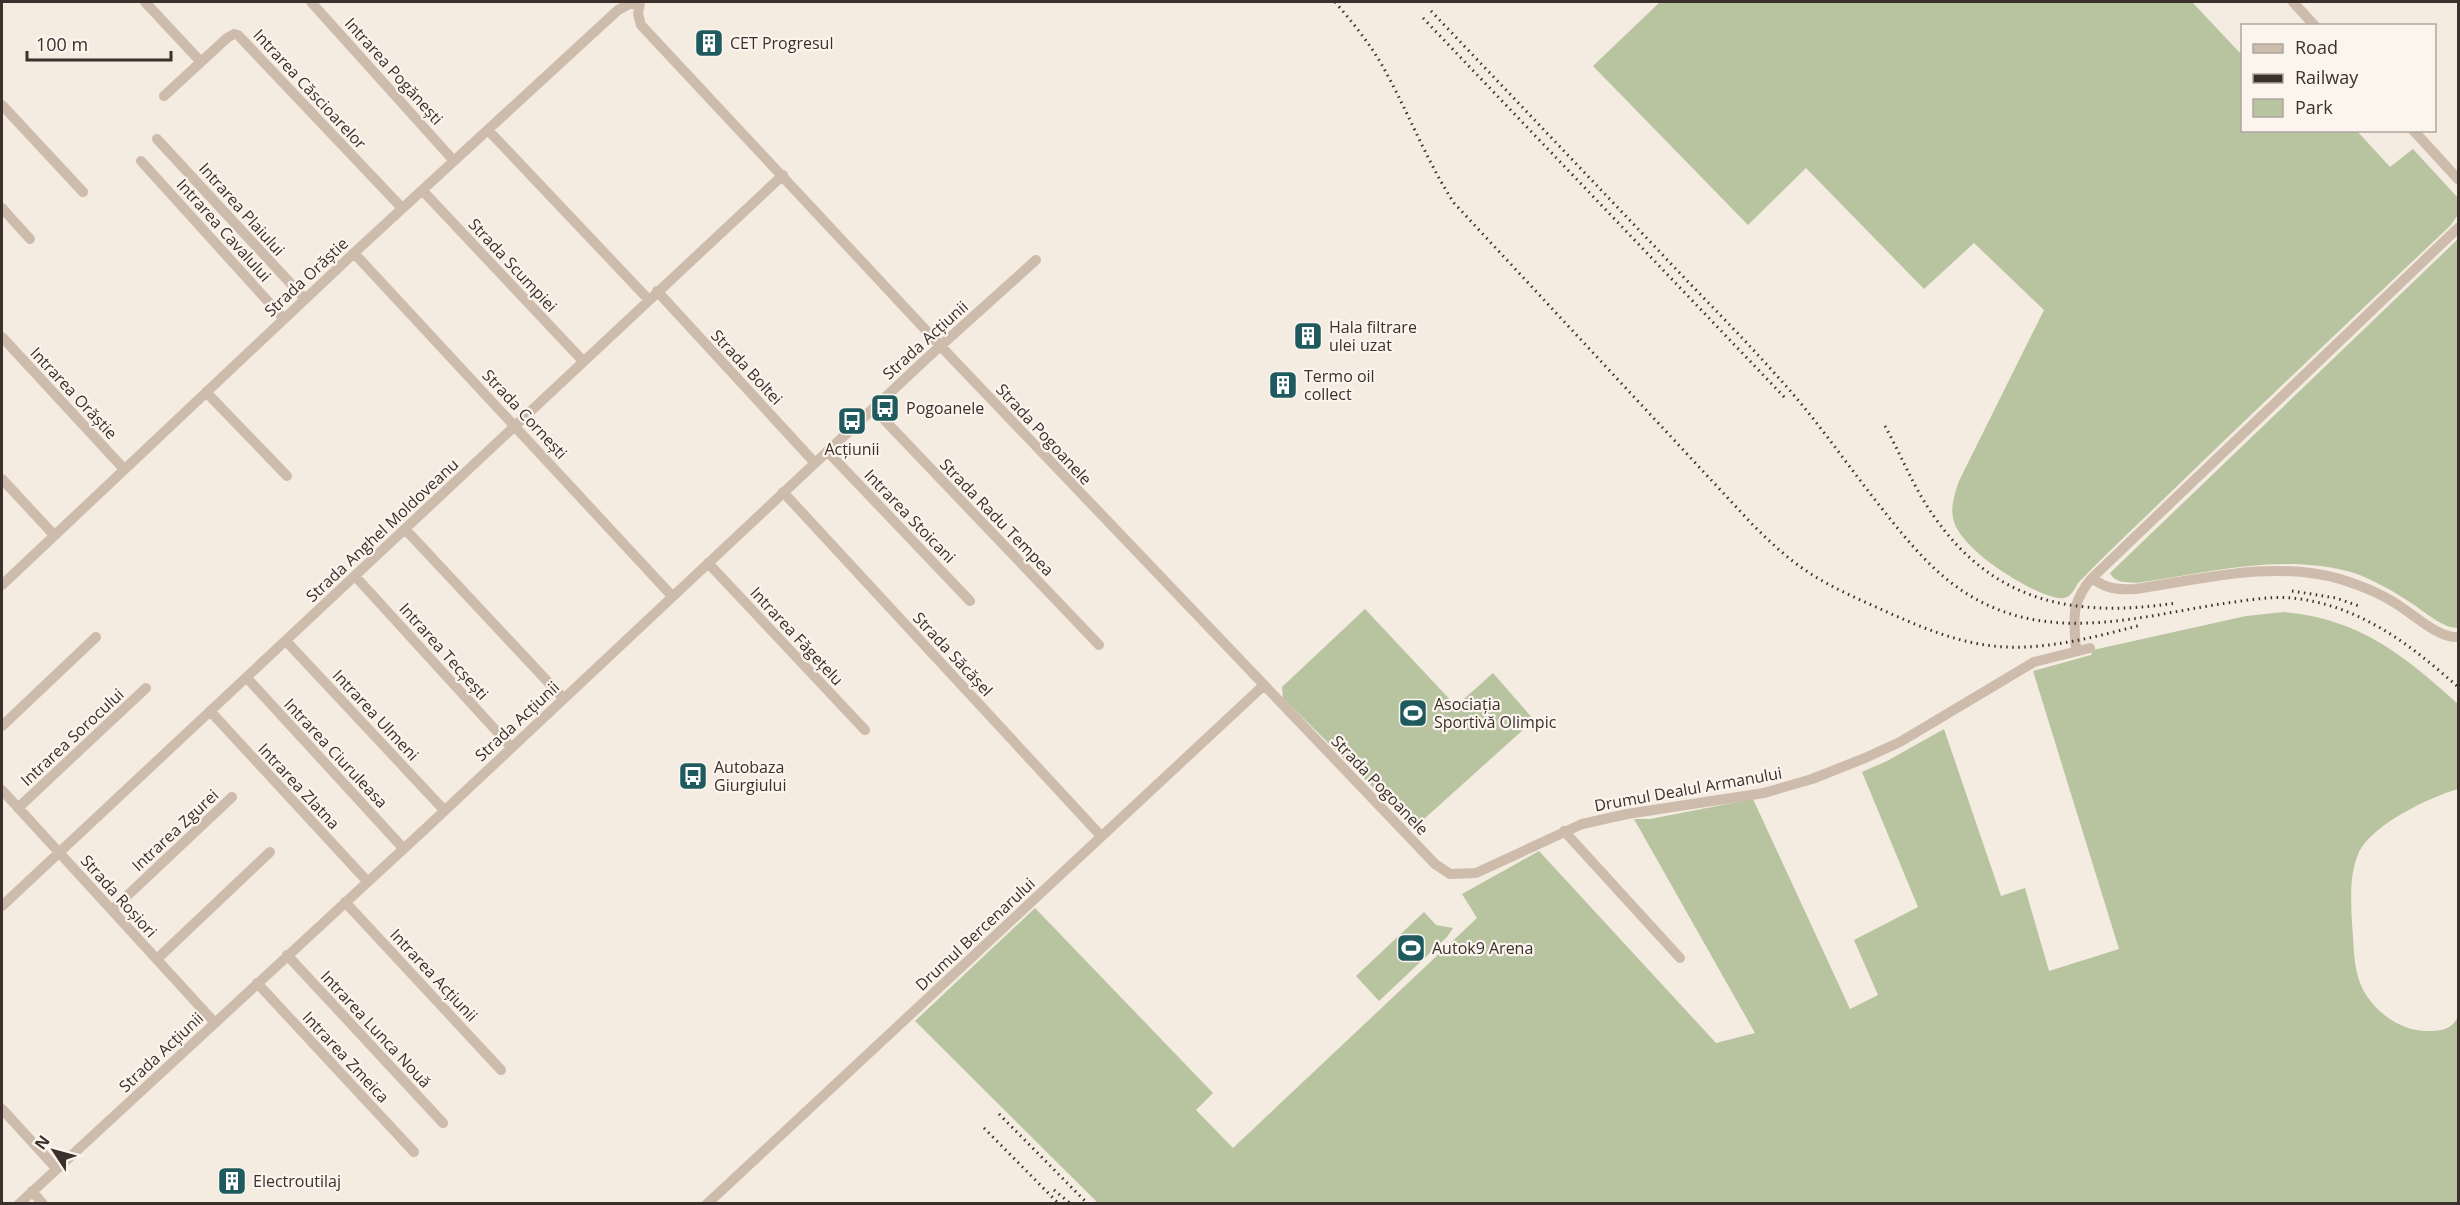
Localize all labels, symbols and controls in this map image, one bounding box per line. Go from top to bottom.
street label: Intrarea Pogănești [340,13,448,129]
scale bar [27,24,171,62]
street label: Intrarea Căscioarelor [249,24,372,154]
legend [2241,24,2436,132]
building icon: CET Progresul [693,27,725,59]
text: 100 m [36,32,88,56]
place label: CET Progresul [730,32,833,54]
text: Road [2295,35,2338,59]
text: Railway [2295,65,2359,89]
text: Park [2295,95,2333,119]
street label: Intrarea Plaiului [194,158,290,260]
street label: Intrarea Cavalului [172,174,276,286]
street label: Strada Scumpiei [464,213,562,317]
street label: Strada Orăștie [259,232,353,322]
street label: Strada Acțiunii [878,296,972,384]
place label: Hala filtrare ulei uzat [1329,316,1417,356]
building icon: Hala filtrare ulei uzat [1292,320,1324,352]
street label: Strada Boltei [706,325,788,409]
street label: Intrarea Orăștie [26,342,122,444]
street label: Strada Cornești [478,364,572,464]
place label: Termo oil collect [1304,365,1375,405]
building icon: Termo oil collect [1267,369,1299,401]
street label: Strada Pogoanele [991,379,1097,489]
bus stop icon: Pogoanele [869,392,901,424]
place label: Pogoanele [906,397,984,419]
bus stop icon: Acțiunii [836,405,868,437]
place label: Acțiunii [824,438,880,460]
street label: Strada Anghel Moldoveanu [301,453,463,607]
street label: Strada Radu Tempea [935,453,1059,581]
street label: Intrarea Stoicani [860,464,960,568]
street label: Intrarea Făgețelu [746,582,848,690]
street label: Intrarea Tecșești [395,598,493,704]
street label: Strada Săcășel [908,607,998,701]
street label: Intrarea Ulmeni [328,665,424,765]
street label: Strada Acțiunii [470,676,564,766]
street label: Intrarea Sorocului [16,683,128,791]
street label: Intrarea Ciuruleasa [279,693,393,813]
place label: Asociația Sportivă Olimpic [1434,693,1557,733]
sports icon: Asociația Sportivă Olimpic [1397,697,1429,729]
street label: Strada Pogoanele [1327,730,1433,840]
street label: Intrarea Zlatna [253,738,345,834]
place label: Autobaza Giurgiului [714,756,786,796]
bus stop icon: Autobaza Giurgiului [677,760,709,792]
street label: Drumul Dealul Armanului [1592,762,1784,816]
street label: Intrarea Zgurei [127,784,223,876]
street label: Strada Roșiori [76,850,162,942]
street label: Drumul Bercenarului [910,873,1040,995]
street label: Intrarea Acțiunii [385,924,483,1026]
sports icon: Autok9 Arena [1395,932,1427,964]
place label: Autok9 Arena [1432,937,1533,959]
street label: Intrarea Lunca Nouă [316,966,436,1092]
street label: Strada Acțiunii [114,1007,208,1097]
street label: Intrarea Zmeica [298,1007,394,1107]
north arrow [24,1121,84,1181]
text: N [29,1130,55,1154]
building icon: Electroutilaj [216,1165,248,1197]
place label: Electroutilaj [253,1170,341,1192]

